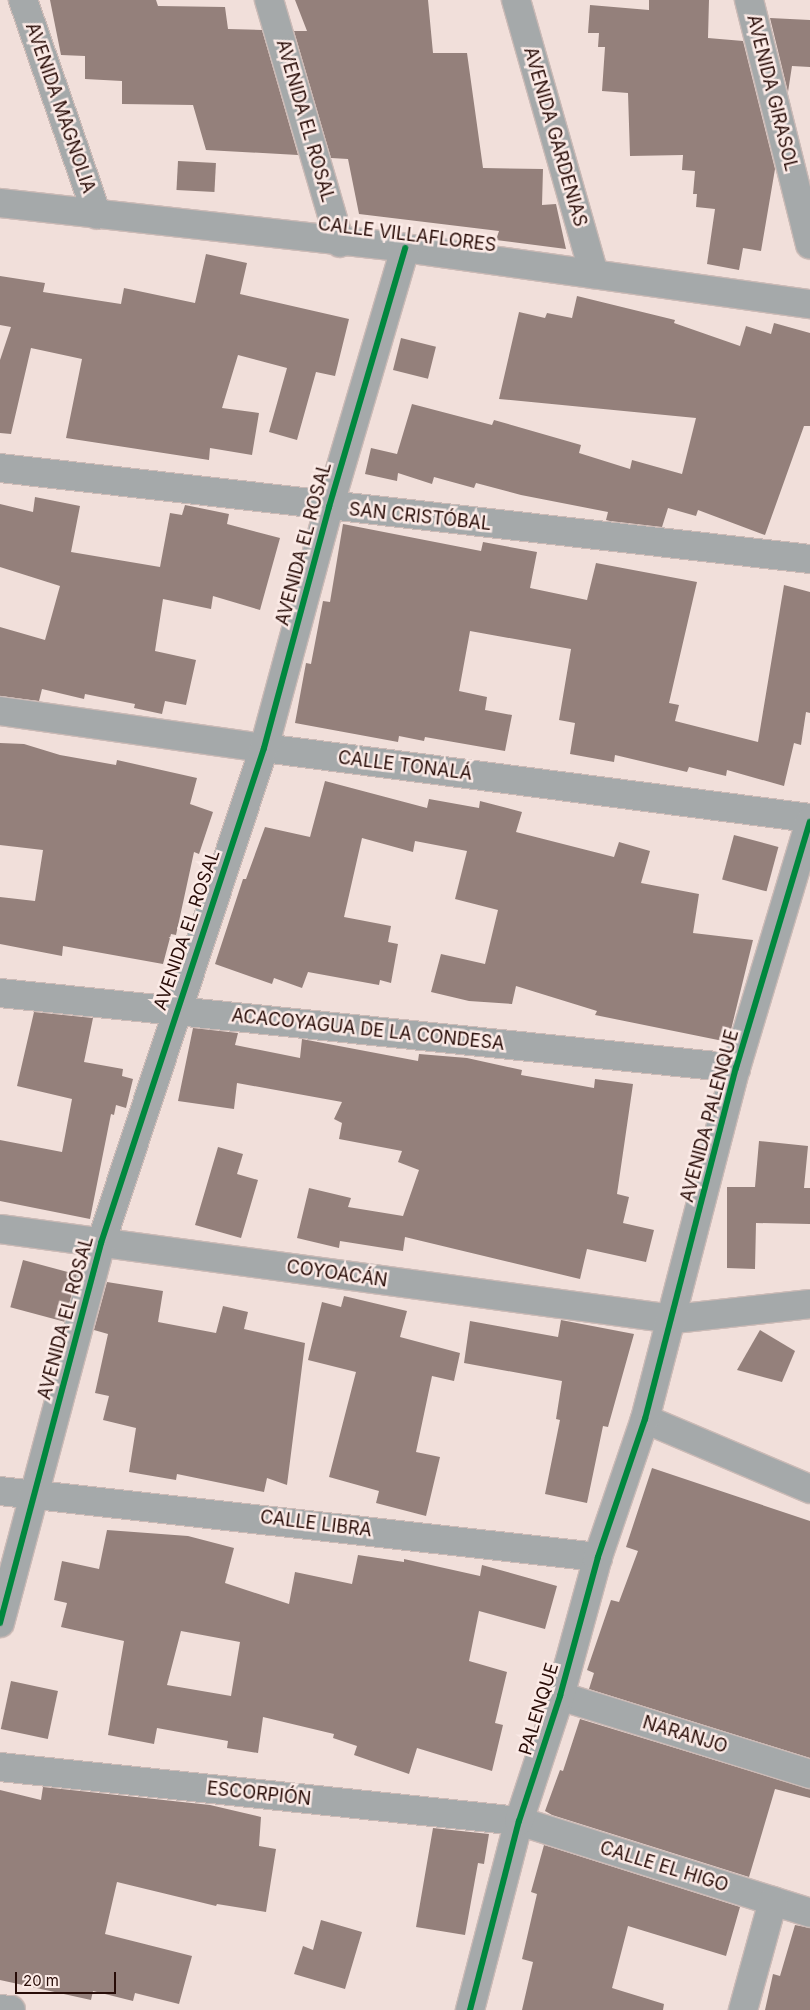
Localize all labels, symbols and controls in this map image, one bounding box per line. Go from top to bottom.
street label: AVENIDA GIRASOL [742,13,802,173]
street label: AVENIDA MAGNOLIA [21,20,99,196]
street label: AVENIDA EL ROSAL [271,37,339,205]
street label: AVENIDA GARDENIAS [519,45,591,229]
street label: CALLE VILLAFLORES [317,213,497,257]
street label: AVENIDA EL ROSAL [272,460,336,628]
street label: SAN CRISTÓBAL [348,499,492,535]
street label: CALLE TONALÁ [337,747,473,785]
street label: AVENIDA EL ROSAL [149,847,225,1013]
street label: ACACOYAGUA DE LA CONDESA [231,1005,505,1055]
street label: AVENIDA PALENQUE [677,1027,743,1205]
street label: AVENIDA EL ROSAL [34,1234,98,1402]
street label: COYOACÁN [285,1256,389,1292]
street label: CALLE LIBRA [259,1506,373,1542]
street label: PALENQUE [515,1660,563,1758]
street label: NARANJO [640,1712,730,1758]
street label: ESCORPIÓN [206,1778,312,1810]
street label: CALLE EL HIGO [597,1837,731,1897]
scale bar [18,1962,119,1994]
text: 20 m [23,1971,59,1990]

